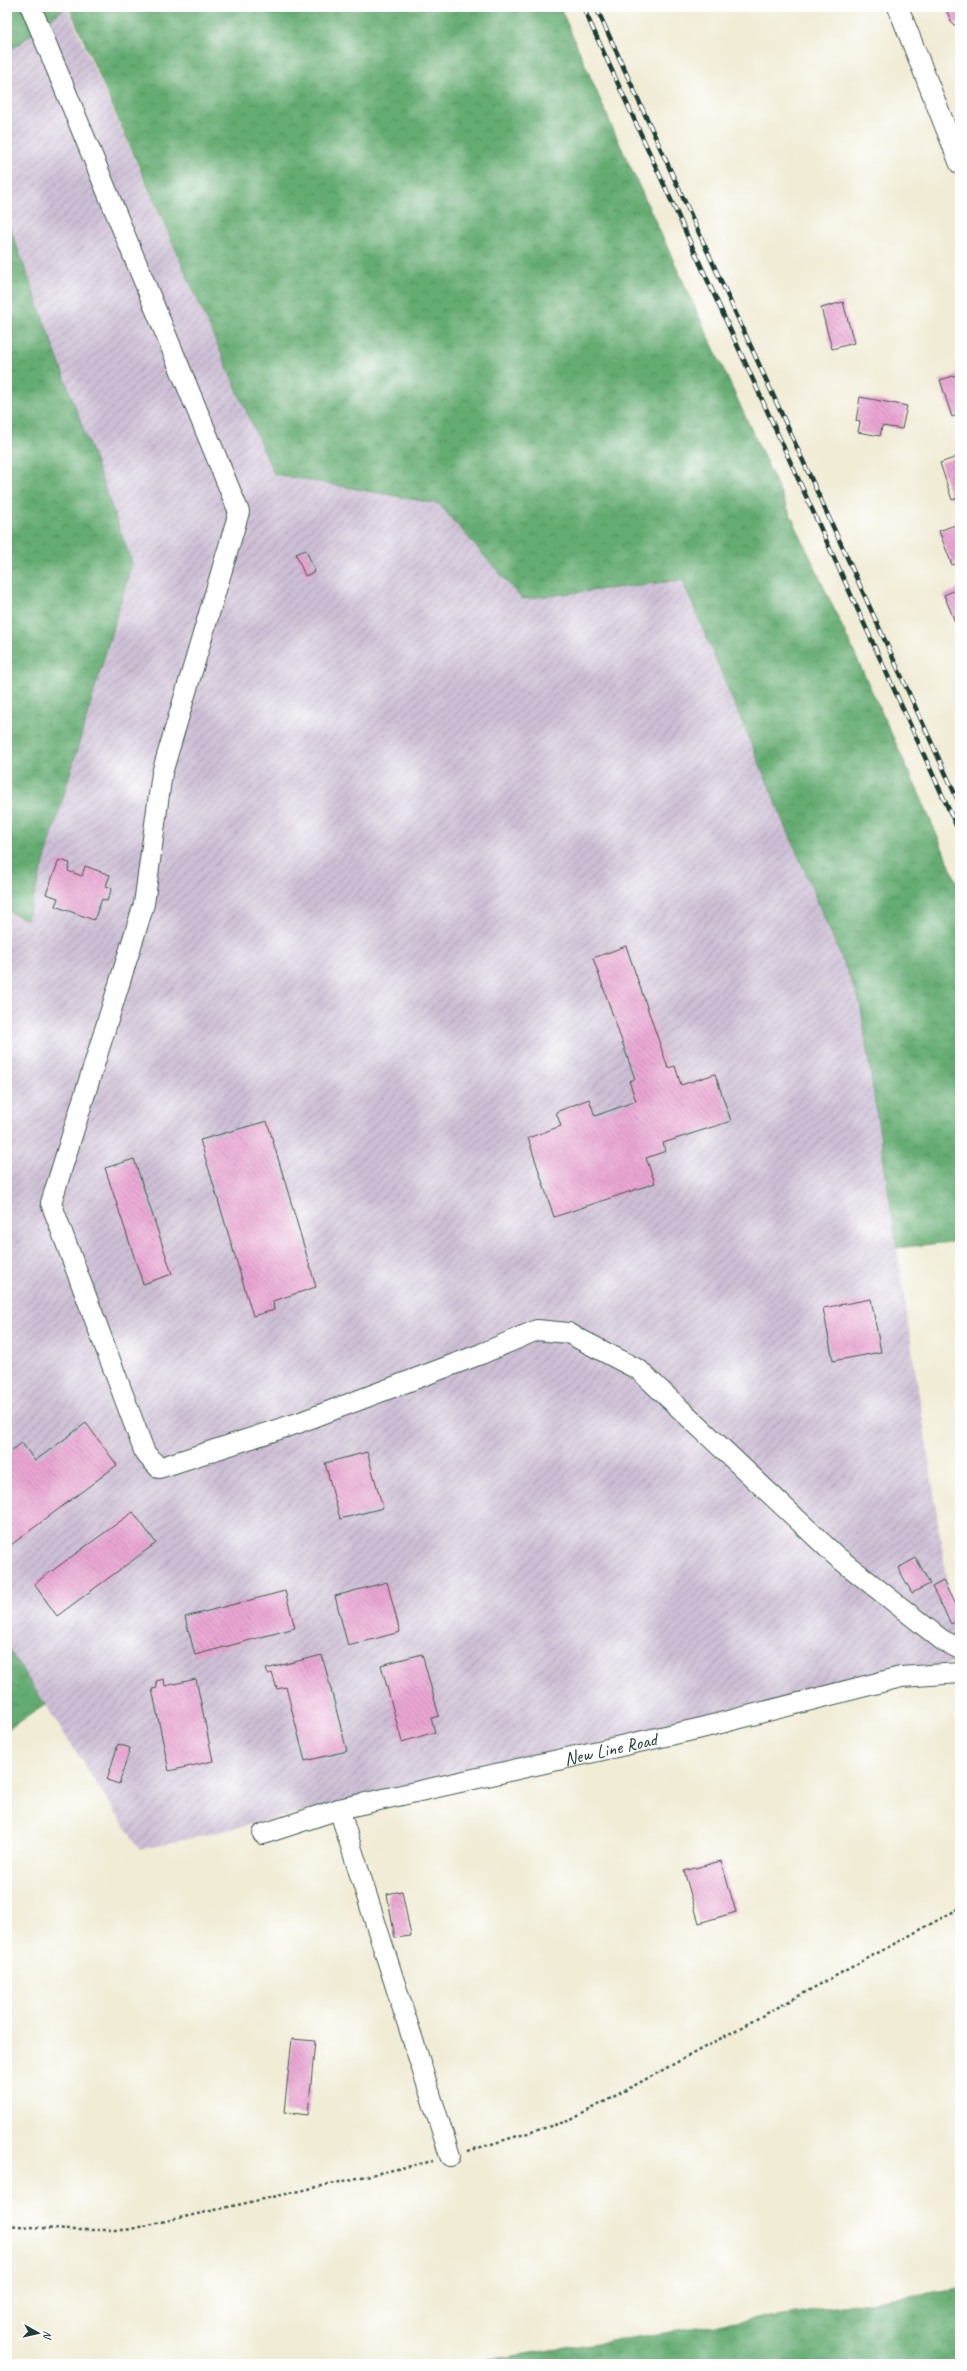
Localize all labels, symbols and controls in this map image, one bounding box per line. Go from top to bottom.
street label: New Line Road [562,1727,662,1771]
north arrow [18,2313,58,2353]
text: N [40,2330,55,2341]

